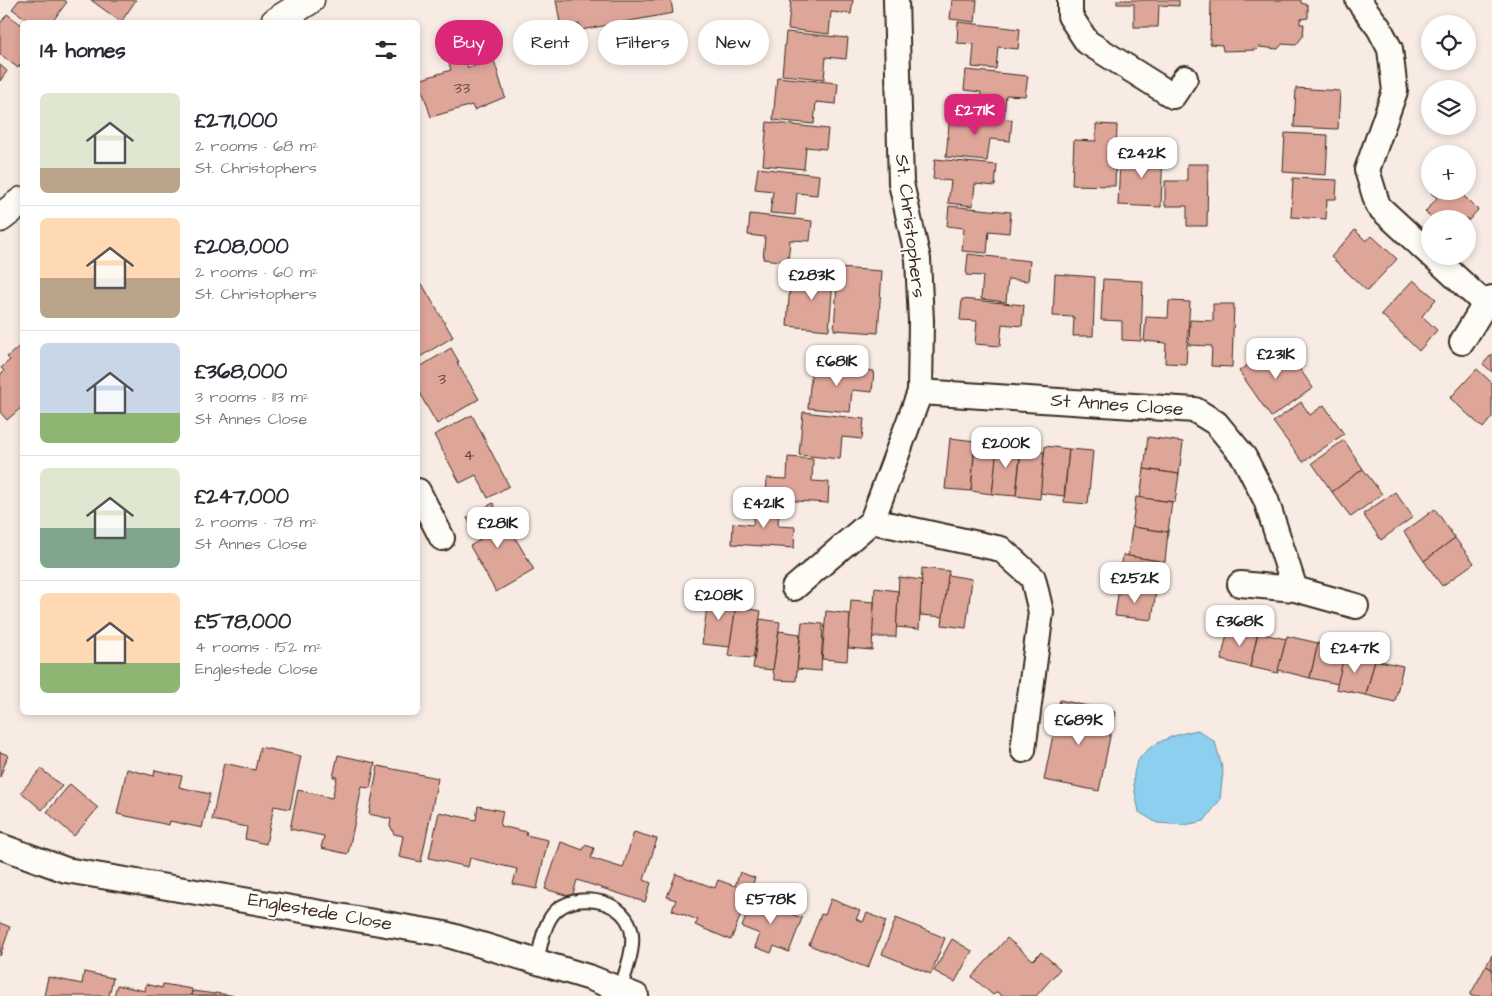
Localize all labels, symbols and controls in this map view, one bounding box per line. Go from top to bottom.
map controls [1421,15,1476,265]
button: locate [1421,15,1476,70]
chip: Buy [435,20,503,65]
chip: Rent [513,20,588,65]
chip: Filters [598,20,688,65]
chip: New [698,20,769,65]
text: 14 homes [40,36,126,65]
icon: filters [372,36,400,64]
house number: 33 [454,77,470,99]
button: layers [1421,80,1476,135]
pin: £271K [940,94,1010,136]
text: £271K [955,99,995,121]
text: £271,000 [195,106,277,135]
icon: home [80,113,140,173]
text: 2 rooms · 68 m² [195,135,318,157]
pin: £242K [1107,136,1177,179]
text: £242K [1118,142,1166,164]
button: + [1421,145,1476,200]
street label: St. Christophers [888,153,932,299]
text: St. Christophers [195,157,317,179]
button: − [1421,210,1476,265]
text: £208,000 [195,232,289,261]
icon: home [80,238,140,298]
pin: £283K [777,258,847,301]
text: 2 rooms · 60 m² [195,261,318,283]
text: £283K [789,264,835,286]
text: St. Christophers [195,283,317,305]
pin: £231K [1241,338,1311,380]
text: £231K [1257,343,1295,365]
pin: £681K [802,344,872,387]
text: £681K [817,350,857,372]
text: £368,000 [195,357,287,386]
icon: home [80,363,140,423]
house number: 3 [438,368,446,390]
text: 3 rooms · 113 m² [195,386,309,408]
street label: St Annes Close [1050,387,1184,423]
text: St Annes Close [195,408,307,430]
pin: £200K [971,426,1041,469]
text: £200K [982,432,1030,454]
house number: 4 [464,444,475,466]
text: £247,000 [195,482,289,511]
pin: £421K [729,486,799,529]
icon: home [80,488,140,548]
text: £421K [744,492,784,514]
pin: £281K [463,506,533,549]
text: 2 rooms · 78 m² [195,511,318,533]
text: £281K [478,512,518,534]
text: St Annes Close [195,533,307,555]
pin: £252K [1100,562,1170,604]
text: £252K [1111,567,1159,589]
pin: £208K [684,578,754,621]
text: £208K [695,584,743,606]
pin: £368K [1205,604,1275,647]
text: £578,000 [195,607,291,636]
text: £368K [1217,610,1263,632]
icon: home [80,613,140,673]
pin: £247K [1320,632,1390,674]
text: 4 rooms · 152 m² [195,636,322,658]
text: £247K [1331,637,1379,659]
text: Englestede Close [195,658,318,680]
pin: £689K [1044,704,1114,746]
text: £689K [1055,709,1103,731]
pin: £578K [736,882,806,925]
street label: Englestede Close [246,886,394,939]
text: £578K [746,888,796,910]

